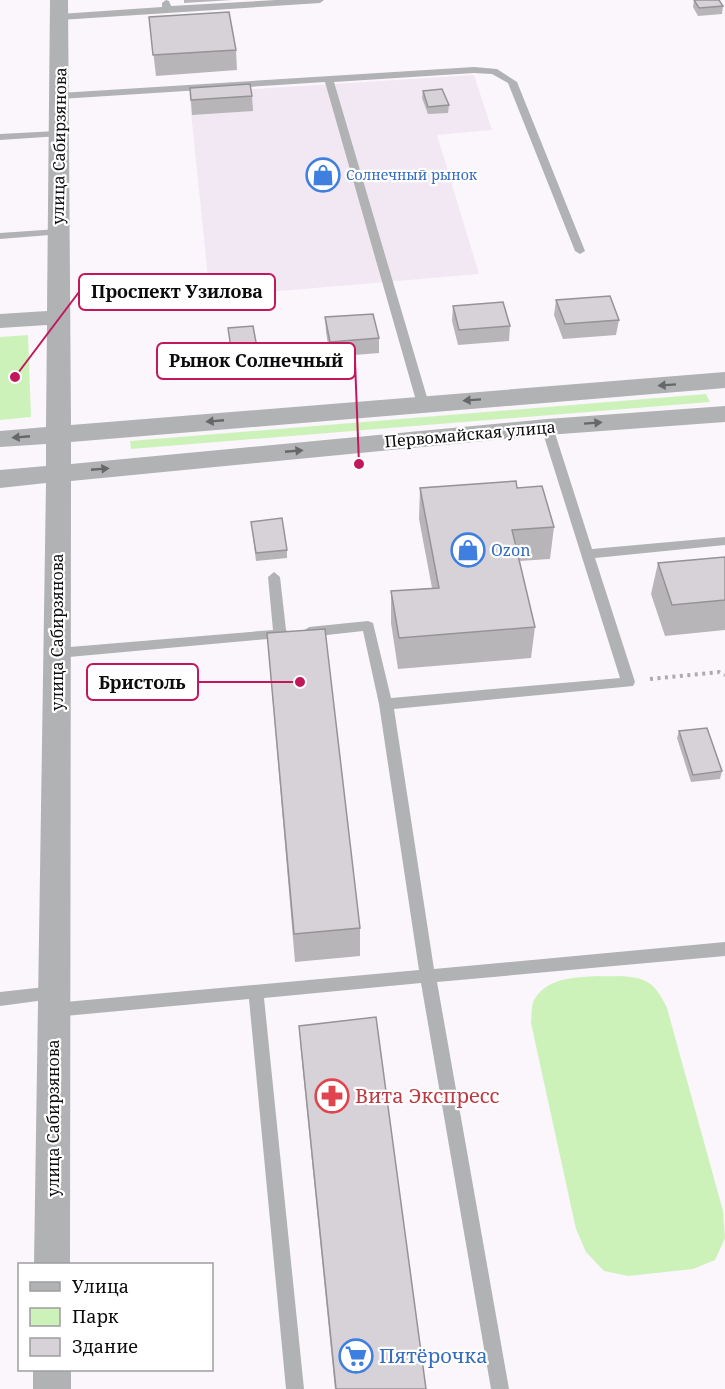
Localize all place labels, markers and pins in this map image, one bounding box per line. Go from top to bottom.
shop icon: Солнечный рынок [305,157,341,193]
place label: Солнечный рынок [346,165,478,184]
callout: Проспект Узилова [79,274,275,310]
callout: Рынок Солнечный [157,343,355,379]
shop icon: Ozon [450,532,486,568]
place label: Ozon [491,539,531,561]
callout: Бристоль [87,664,198,700]
pharmacy icon: Вита Экспресс [314,1078,350,1114]
place label: Вита Экспресс [355,1082,499,1109]
supermarket icon: Пятёрочка [338,1338,374,1374]
place label: Пятёрочка [379,1342,488,1369]

